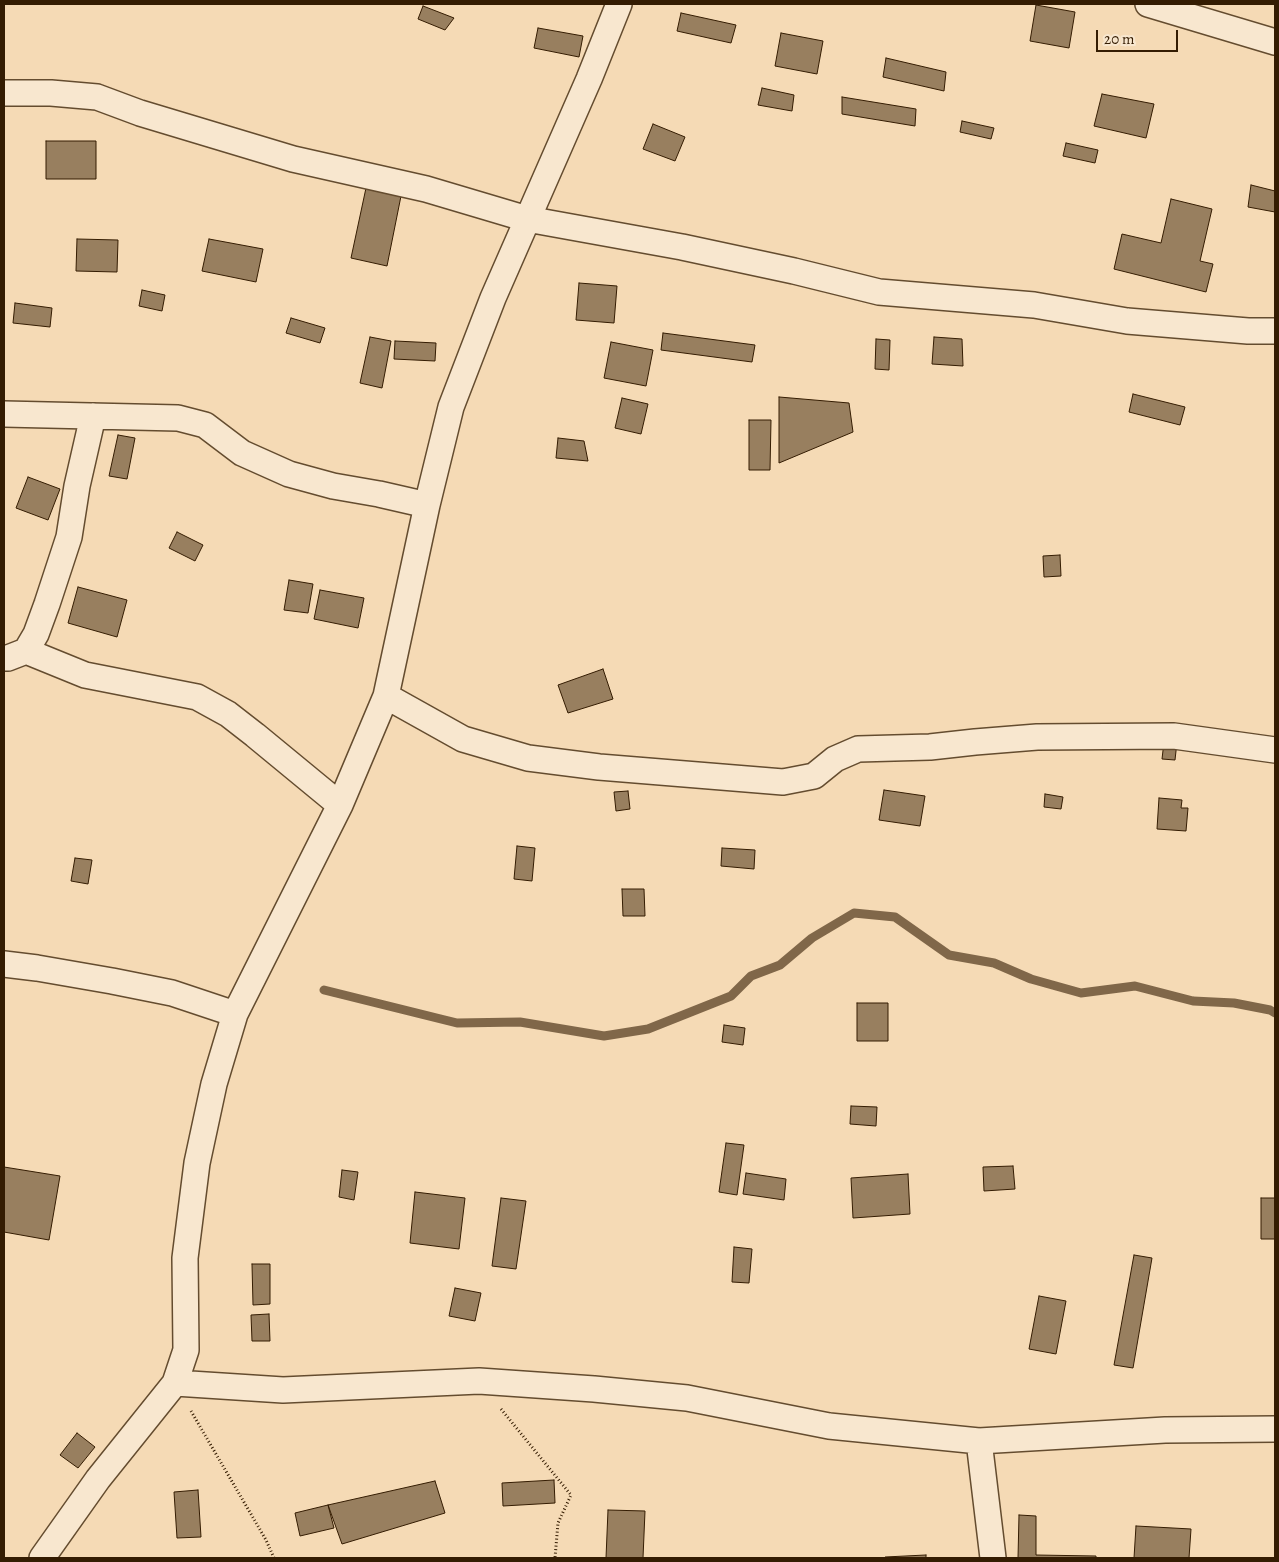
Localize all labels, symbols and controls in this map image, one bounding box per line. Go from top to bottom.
scale bar [1099,20,1182,52]
text: 20 m [1104,29,1135,49]

